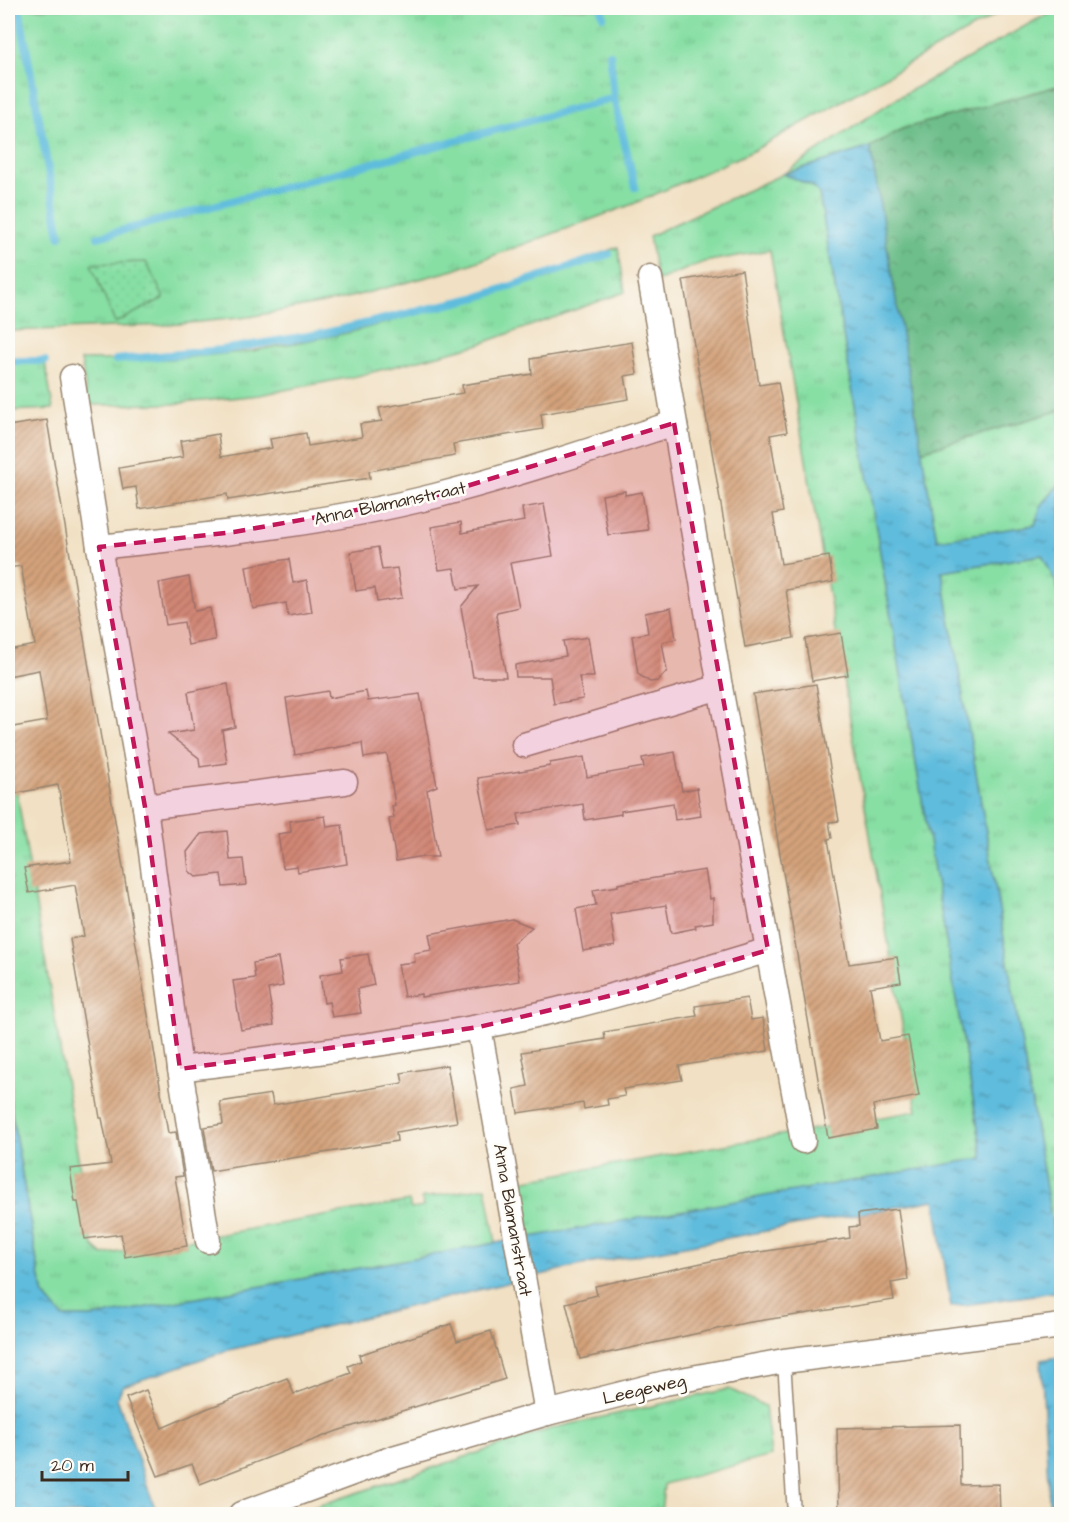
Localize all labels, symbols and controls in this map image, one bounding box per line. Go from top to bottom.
street label: Anna Blamanstraat [312,475,469,532]
street label: Anna Blamanstraat [487,1142,538,1299]
street label: Leegeweg [600,1368,688,1412]
scale bar [42,1444,128,1482]
text: 20 m [51,1453,94,1478]

